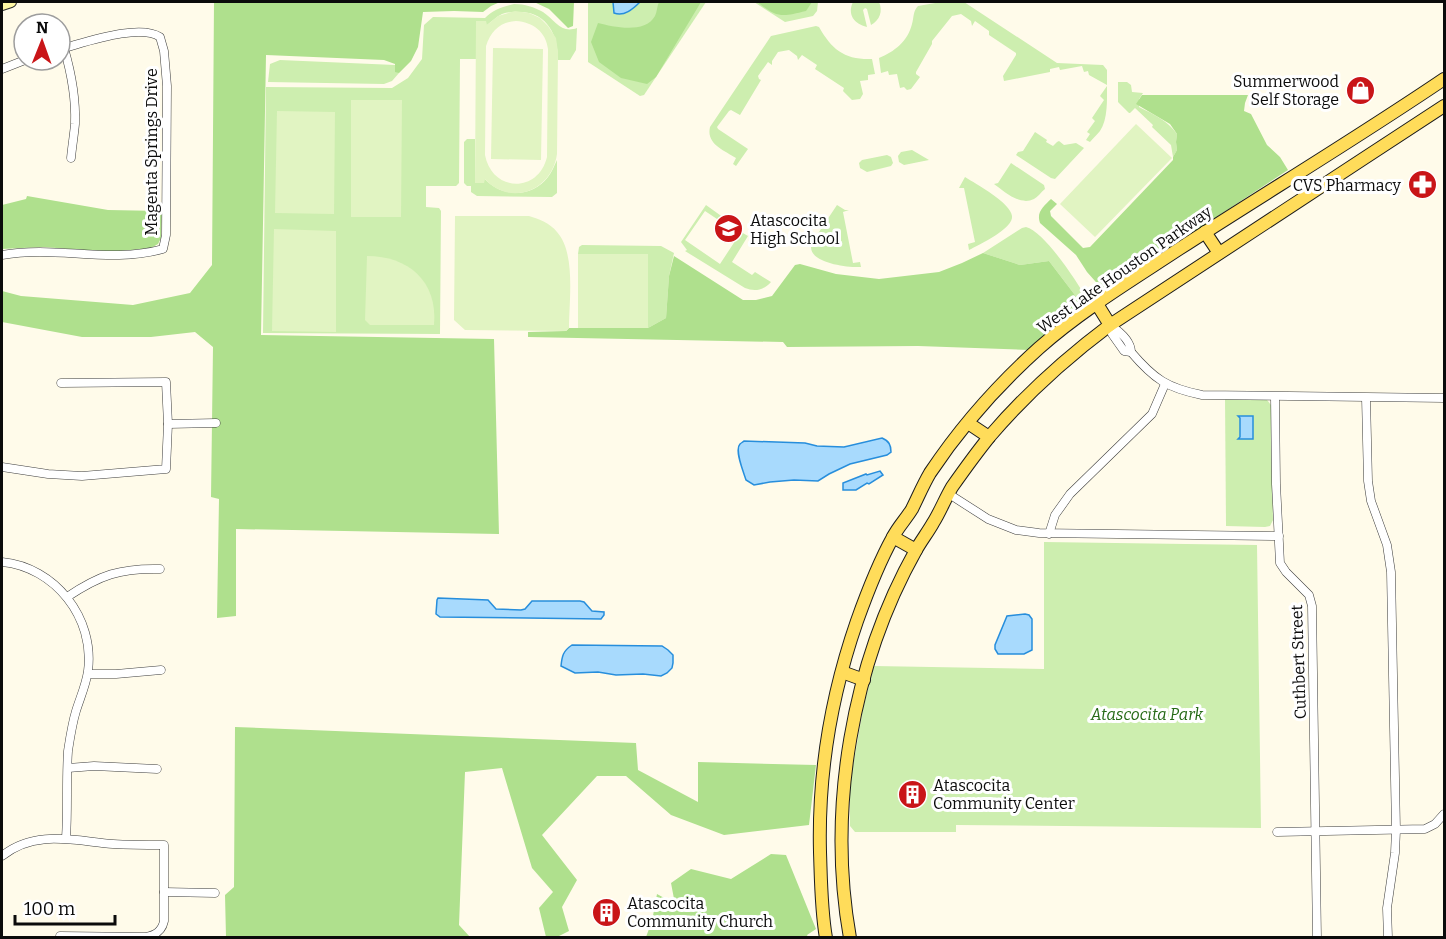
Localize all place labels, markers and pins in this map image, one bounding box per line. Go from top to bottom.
place label: Summerwood Self Storage [1233,72,1339,109]
shop icon: Summerwood Self Storage [1344,74,1376,106]
pharmacy icon: CVS Pharmacy [1406,169,1438,201]
place label: CVS Pharmacy [1293,176,1402,195]
place label: Atascocita High School [750,211,840,248]
school or university icon: Atascocita High School [713,213,745,245]
place label: Atascocita Community Center [933,776,1075,813]
building icon: Atascocita Community Center [896,778,928,810]
place label: Atascocita Community Church [627,894,773,931]
building icon: Atascocita Community Church [590,896,622,928]

